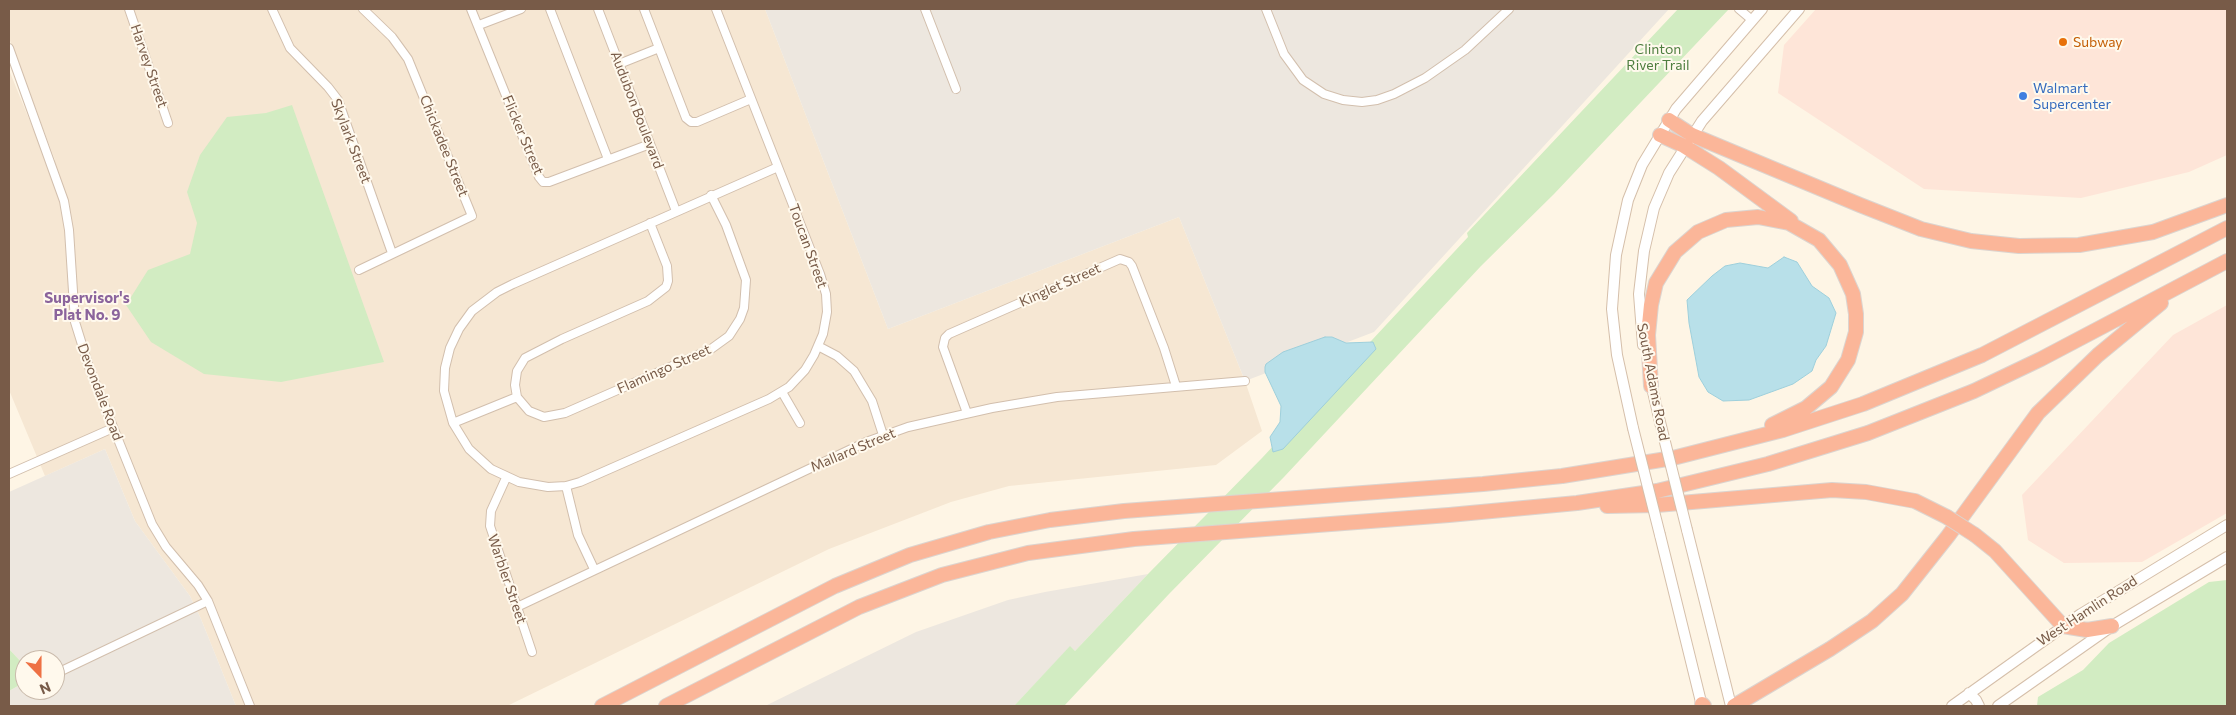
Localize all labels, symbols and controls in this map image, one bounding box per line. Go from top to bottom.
street label: Harvey Street [127,22,171,110]
place label: Subway [2073,34,2123,50]
marker: Subway [2057,36,2069,48]
park label: Clinton River Trail [1626,41,1690,74]
street label: Audubon Boulevard [607,49,667,171]
place label: Walmart Supercenter [2033,80,2111,112]
marker: Walmart Supercenter [2017,90,2029,102]
street label: Chickadee Street [416,93,472,199]
street label: Flicker Street [499,93,547,177]
street label: Skylark Street [327,96,375,186]
street label: Toucan Street [785,202,831,290]
street label: Kinglet Street [1017,260,1103,310]
district label: Supervisor's Plat No. 9 [44,289,130,324]
street label: South Adams Road [1633,322,1673,442]
street label: Devondale Road [74,341,126,443]
street label: Flamingo Street [615,341,713,397]
street label: Mallard Street [808,425,898,475]
street label: Warbler Street [484,532,530,626]
street label: West Hamlin Road [2034,572,2140,650]
north arrow [15,650,65,700]
text: N [37,679,53,698]

